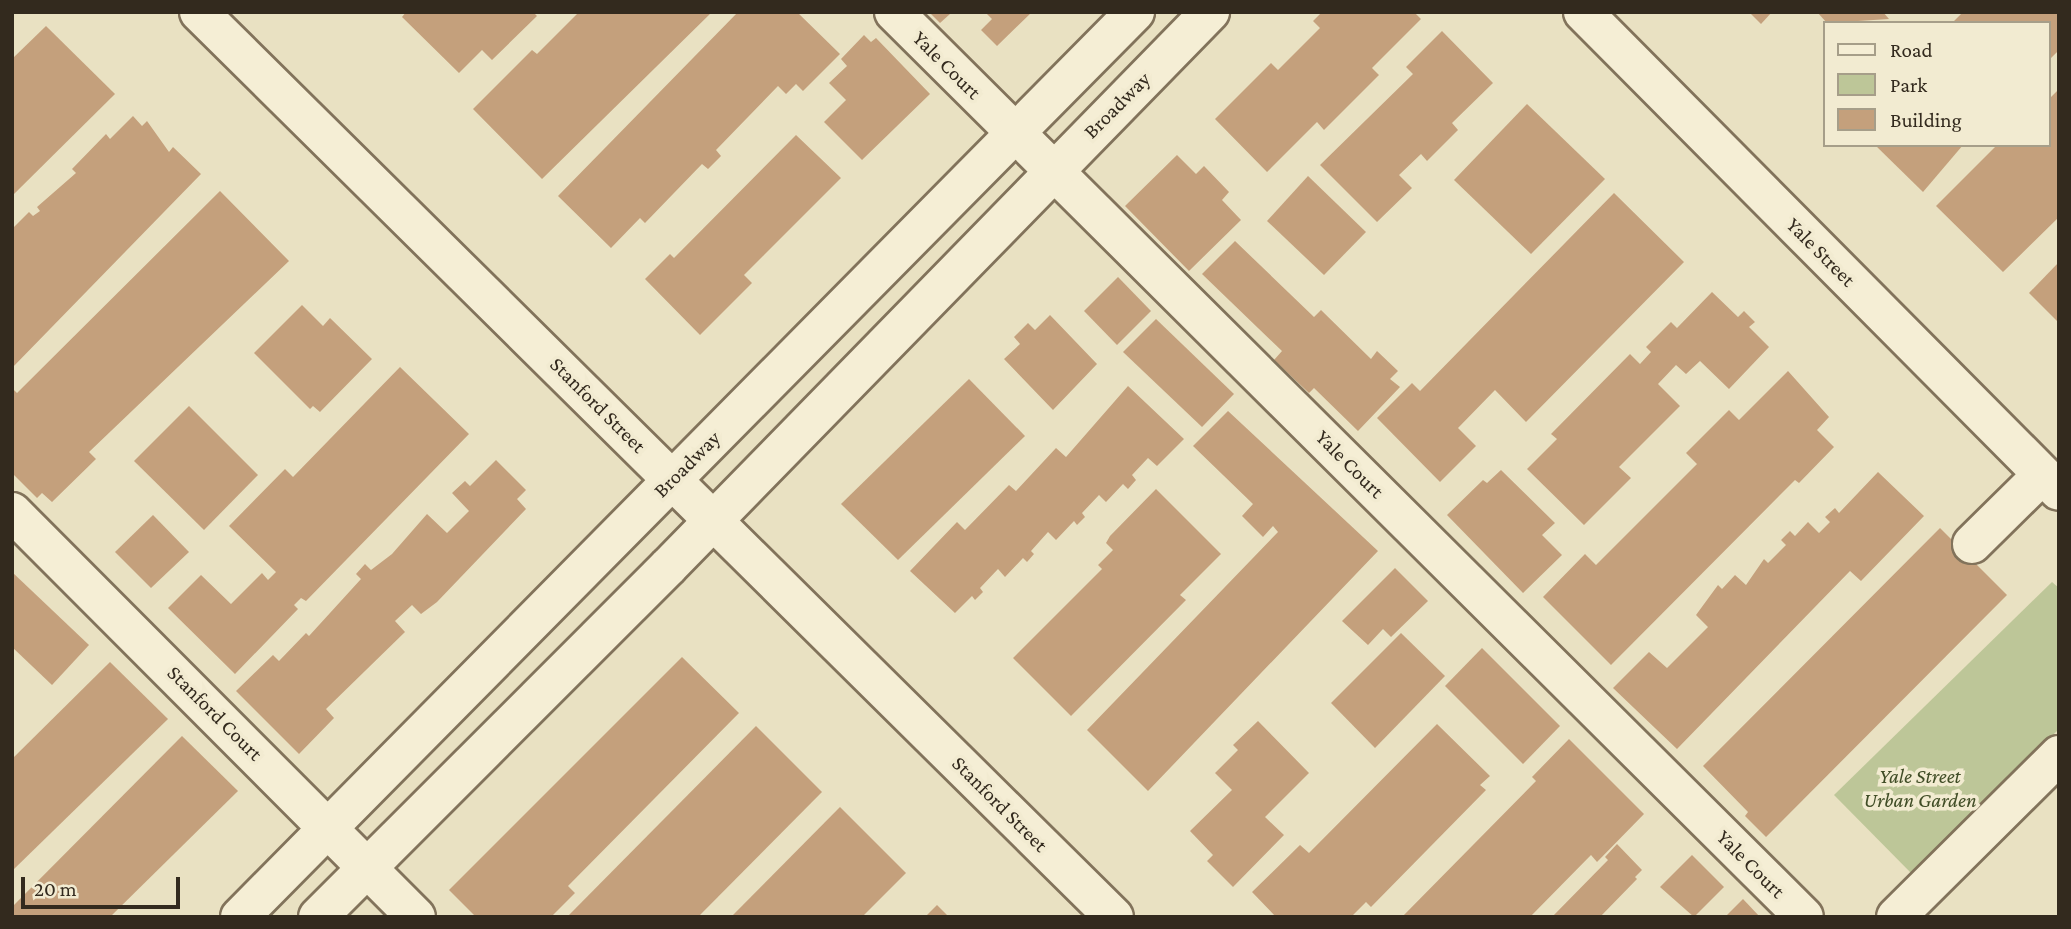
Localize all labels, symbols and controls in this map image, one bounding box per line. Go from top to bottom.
legend [1822,21,2050,147]
street label: Yale Court [908,26,986,104]
text: Road [1890,38,1933,62]
street label: Broadway [1078,66,1156,144]
text: Park [1890,73,1927,97]
text: Building [1890,108,1962,132]
street label: Yale Street [1781,212,1861,292]
street label: Stanford Street [545,352,651,458]
street label: Broadway [648,425,726,503]
street label: Yale Court [1311,425,1389,503]
street label: Stanford Court [162,660,268,766]
street label: Stanford Street [947,751,1053,857]
park label: Yale Street Urban Garden [1863,763,1977,813]
street label: Yale Court [1712,825,1790,903]
scale bar [24,862,184,906]
text: 20 m [34,877,77,901]

